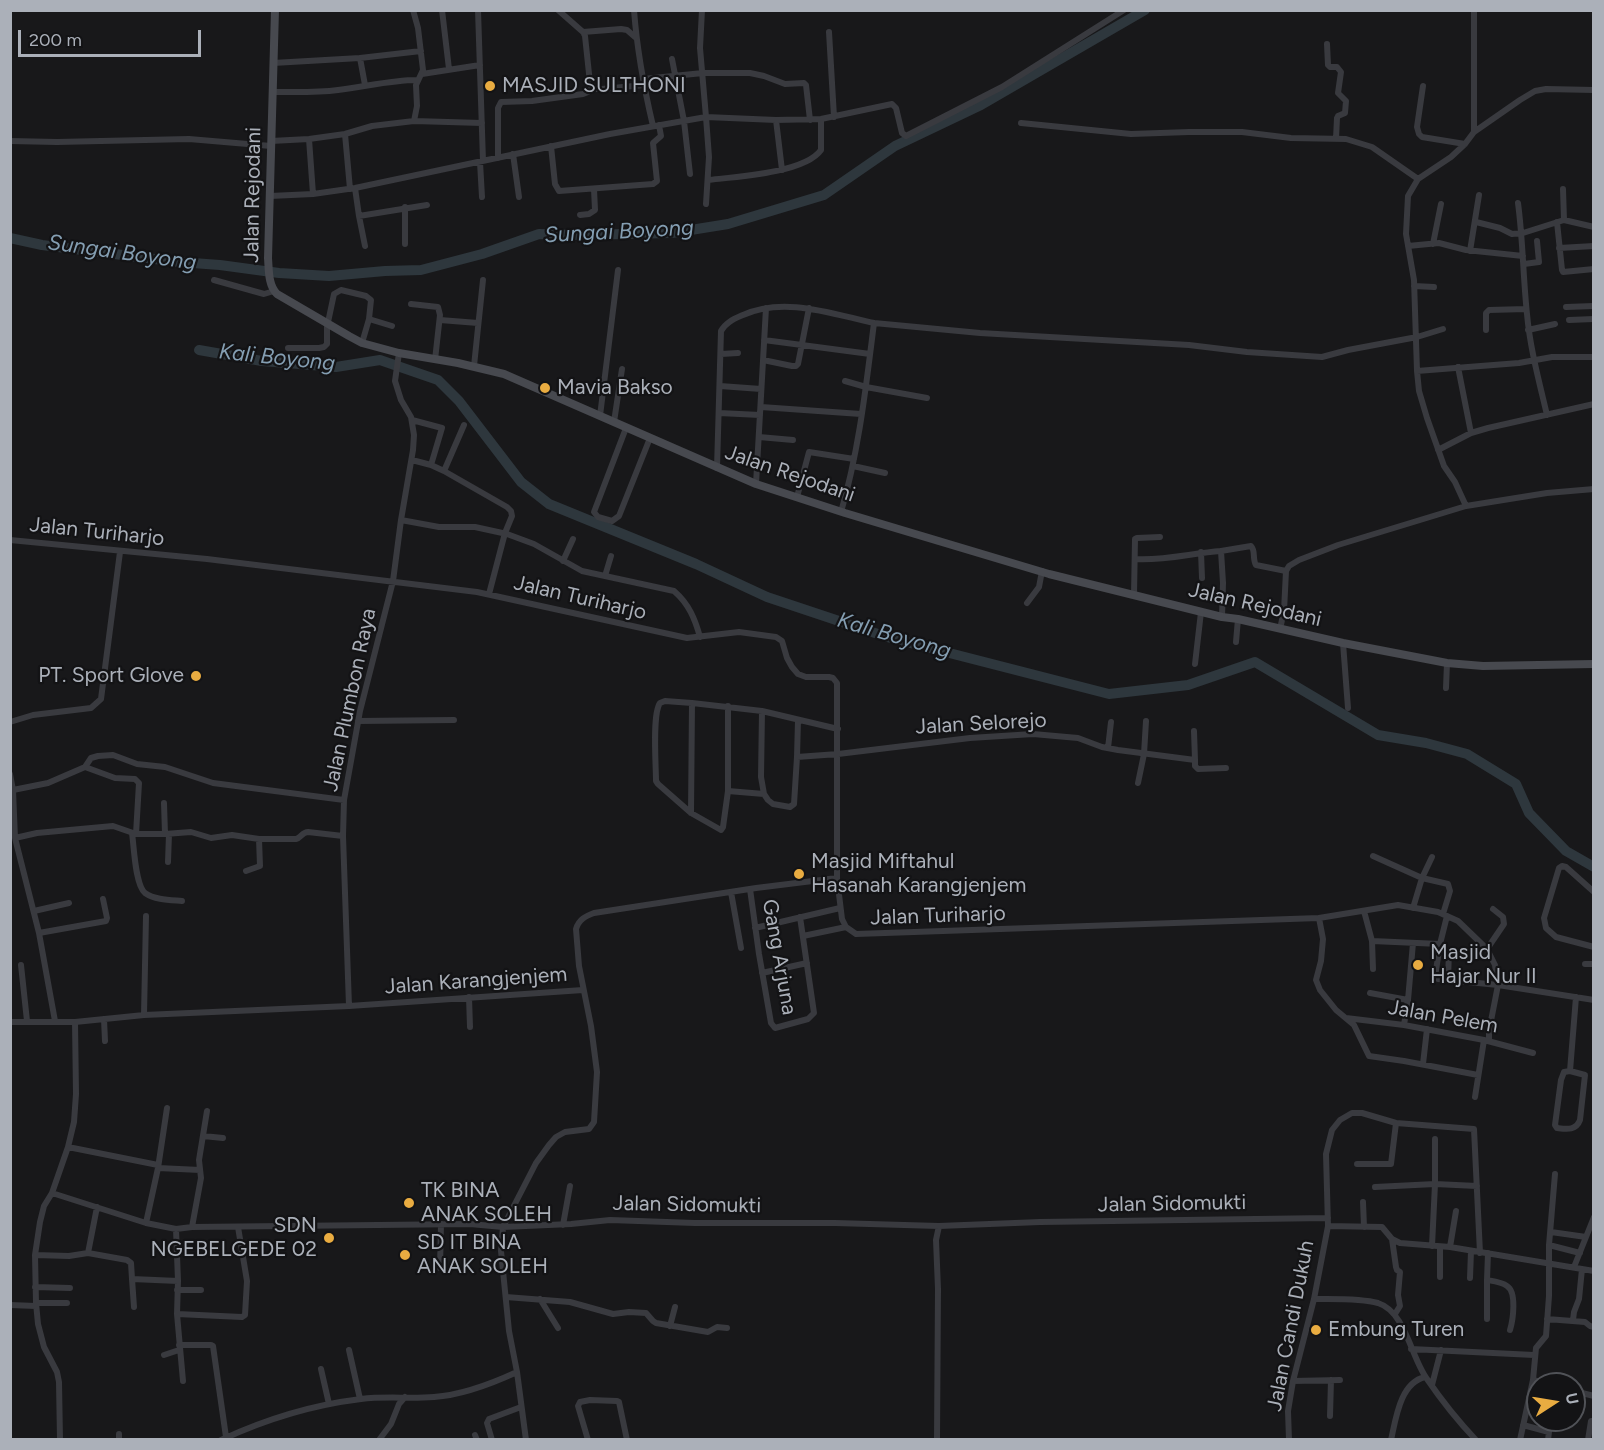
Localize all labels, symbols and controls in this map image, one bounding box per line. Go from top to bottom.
scale bar [21,18,204,56]
text: 200 m [29,29,82,51]
place label: MASJID SULTHONI [502,73,686,99]
marker: MASJID SULTHONI [483,79,497,93]
street label: Jalan Rejodani [239,127,267,263]
water label: Sungai Boyong [544,215,694,249]
water label: Sungai Boyong [46,230,198,276]
water label: Kali Boyong [218,339,336,377]
place label: Mavia Bakso [557,375,673,401]
marker: Mavia Bakso [538,381,552,395]
street label: Jalan Rejodani [722,440,858,508]
street label: Jalan Turiharjo [28,512,166,552]
street label: Jalan Turiharjo [511,570,649,626]
street label: Jalan Rejodani [1186,577,1324,633]
street label: Jalan Plumbon Raya [318,606,382,794]
water label: Kali Boyong [834,607,954,665]
place label: PT. Sport Glove [38,663,184,689]
marker: PT. Sport Glove [189,669,203,683]
street label: Jalan Selorejo [915,708,1047,740]
place label: Masjid Miftahul Hasanah Karangjenjem [811,849,1026,899]
marker: Masjid Miftahul Hasanah Karangjenjem [792,867,806,881]
street label: Gang Arjuna [756,897,802,1017]
street label: Jalan Turiharjo [870,901,1006,931]
place label: Masjid Hajar Nur II [1430,940,1537,990]
marker: Masjid Hajar Nur II [1411,958,1425,972]
street label: Jalan Karangjenjem [384,962,568,1000]
street label: Jalan Pelem [1386,995,1500,1039]
place label: TK BINA ANAK SOLEH [421,1178,552,1228]
street label: Jalan Sidomukti [1097,1190,1247,1218]
street label: Jalan Sidomukti [612,1191,762,1219]
marker: TK BINA ANAK SOLEH [402,1196,416,1210]
place label: SDN NGEBELGEDE 02 [151,1213,317,1263]
place label: SD IT BINA ANAK SOLEH [417,1230,548,1280]
marker: SDN NGEBELGEDE 02 [322,1231,336,1245]
street label: Jalan Candi Dukuh [1262,1238,1320,1414]
marker: SD IT BINA ANAK SOLEH [398,1248,412,1262]
place label: Embung Turen [1328,1317,1464,1343]
marker: Embung Turen [1309,1323,1323,1337]
north arrow [1526,1372,1586,1432]
text: U [1562,1391,1583,1406]

